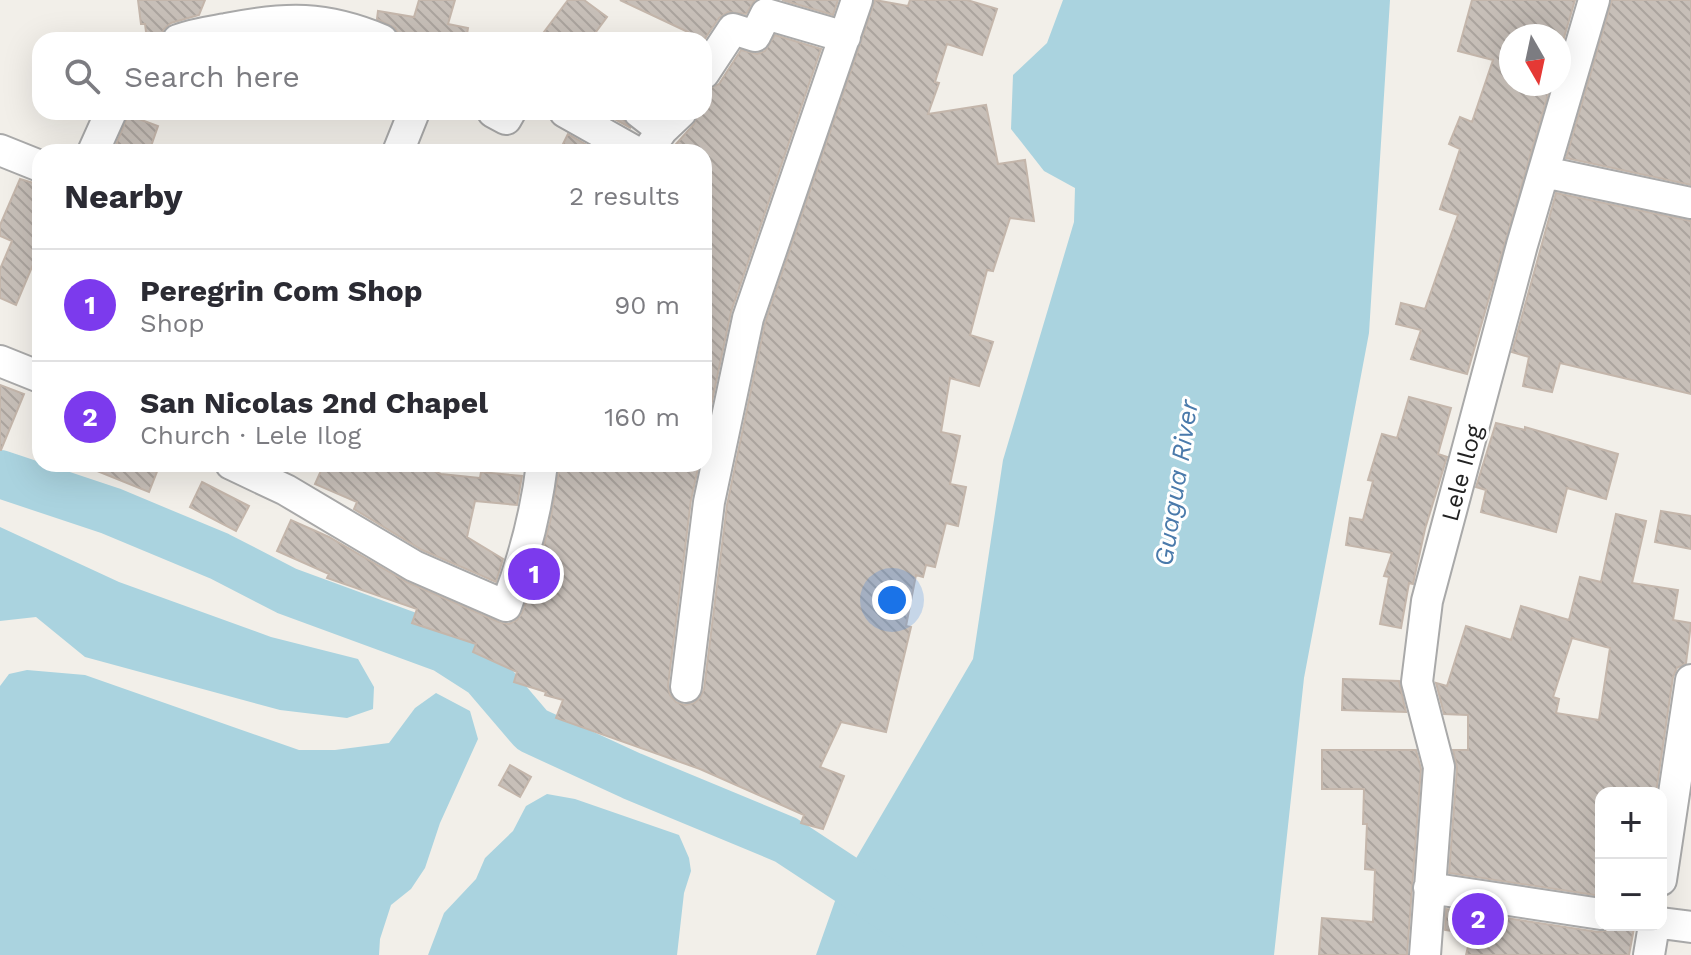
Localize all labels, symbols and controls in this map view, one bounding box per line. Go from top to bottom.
north arrow [1499,24,1571,96]
search box [32,32,712,120]
icon: search [60,54,104,98]
text: Search here [124,59,300,94]
text: Nearby [64,176,183,216]
text: 2 results [569,181,680,211]
text: Peregrin Com Shop [140,273,423,308]
text: 1 [84,290,96,320]
text: 90 m [614,290,680,320]
text: Shop [140,308,205,338]
text: San Nicolas 2nd Chapel [140,385,488,420]
water label: Guagua River [1148,397,1204,568]
text: 2 [82,402,98,432]
text: 160 m [604,402,680,432]
text: Church · Lele Ilog [140,420,361,450]
street label: Lele Ilog [1436,421,1488,524]
pin: 1 [508,544,560,604]
your location [872,580,912,620]
map controls [1595,787,1667,931]
button: + [1595,787,1667,859]
button: − [1595,859,1667,931]
pin: 2 [1452,889,1504,949]

